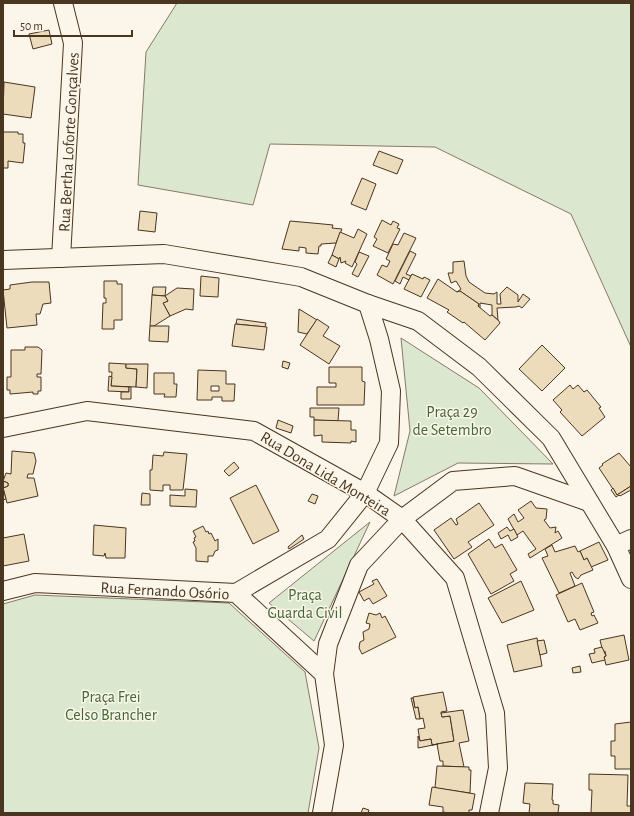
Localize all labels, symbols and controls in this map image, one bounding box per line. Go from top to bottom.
scale bar [14,12,132,38]
text: 50 m [20,20,43,32]
street label: Rua Bertha Loforte Gonçalves [56,52,82,232]
park label: Praça 29 de Setembro [412,404,492,438]
street label: Rua Dona Lida Monteira [258,429,393,519]
street label: Rua Fernando Osório [100,580,230,602]
park label: Praça Guarda Civil [268,587,342,621]
park label: Praça Frei Celso Brancher [65,689,158,723]

